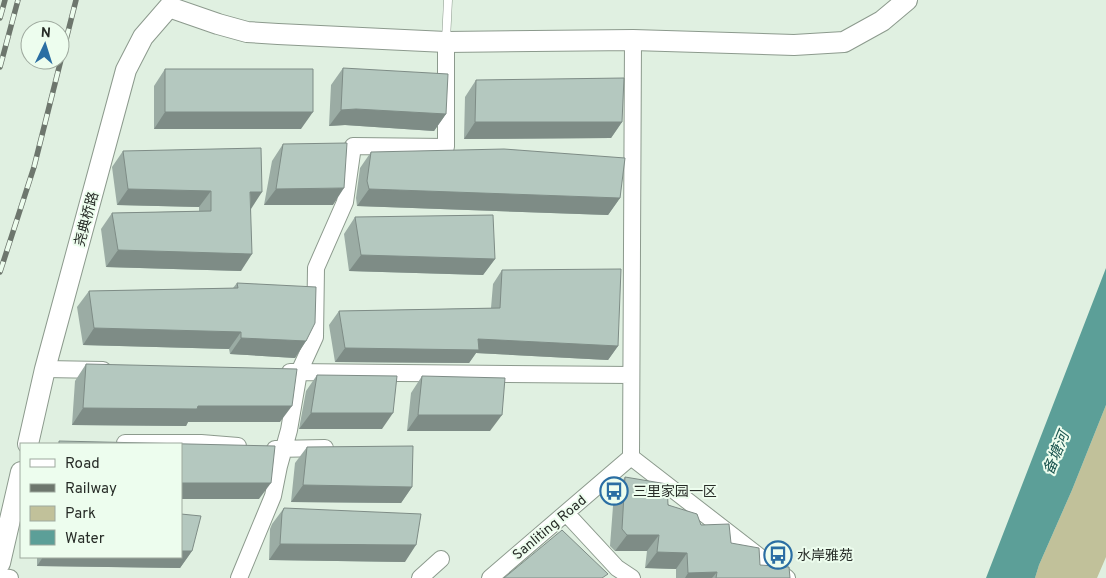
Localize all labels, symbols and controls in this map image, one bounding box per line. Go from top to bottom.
north arrow [20,20,70,70]
text: N [40,25,51,42]
street label: 尧典桥路 [71,190,103,249]
water label: 备塘河 [1040,426,1076,478]
legend [20,443,182,558]
text: Road [65,455,100,474]
bus stop icon: 三里家园一区 [599,476,629,506]
text: Railway [65,480,117,499]
place label: 三里家园一区 [633,483,717,501]
street label: Sanliting Road [510,492,590,564]
text: Park [65,505,96,524]
text: Water [65,530,105,549]
bus stop icon: 水岸雅苑 [763,540,793,570]
place label: 水岸雅苑 [797,548,853,565]

